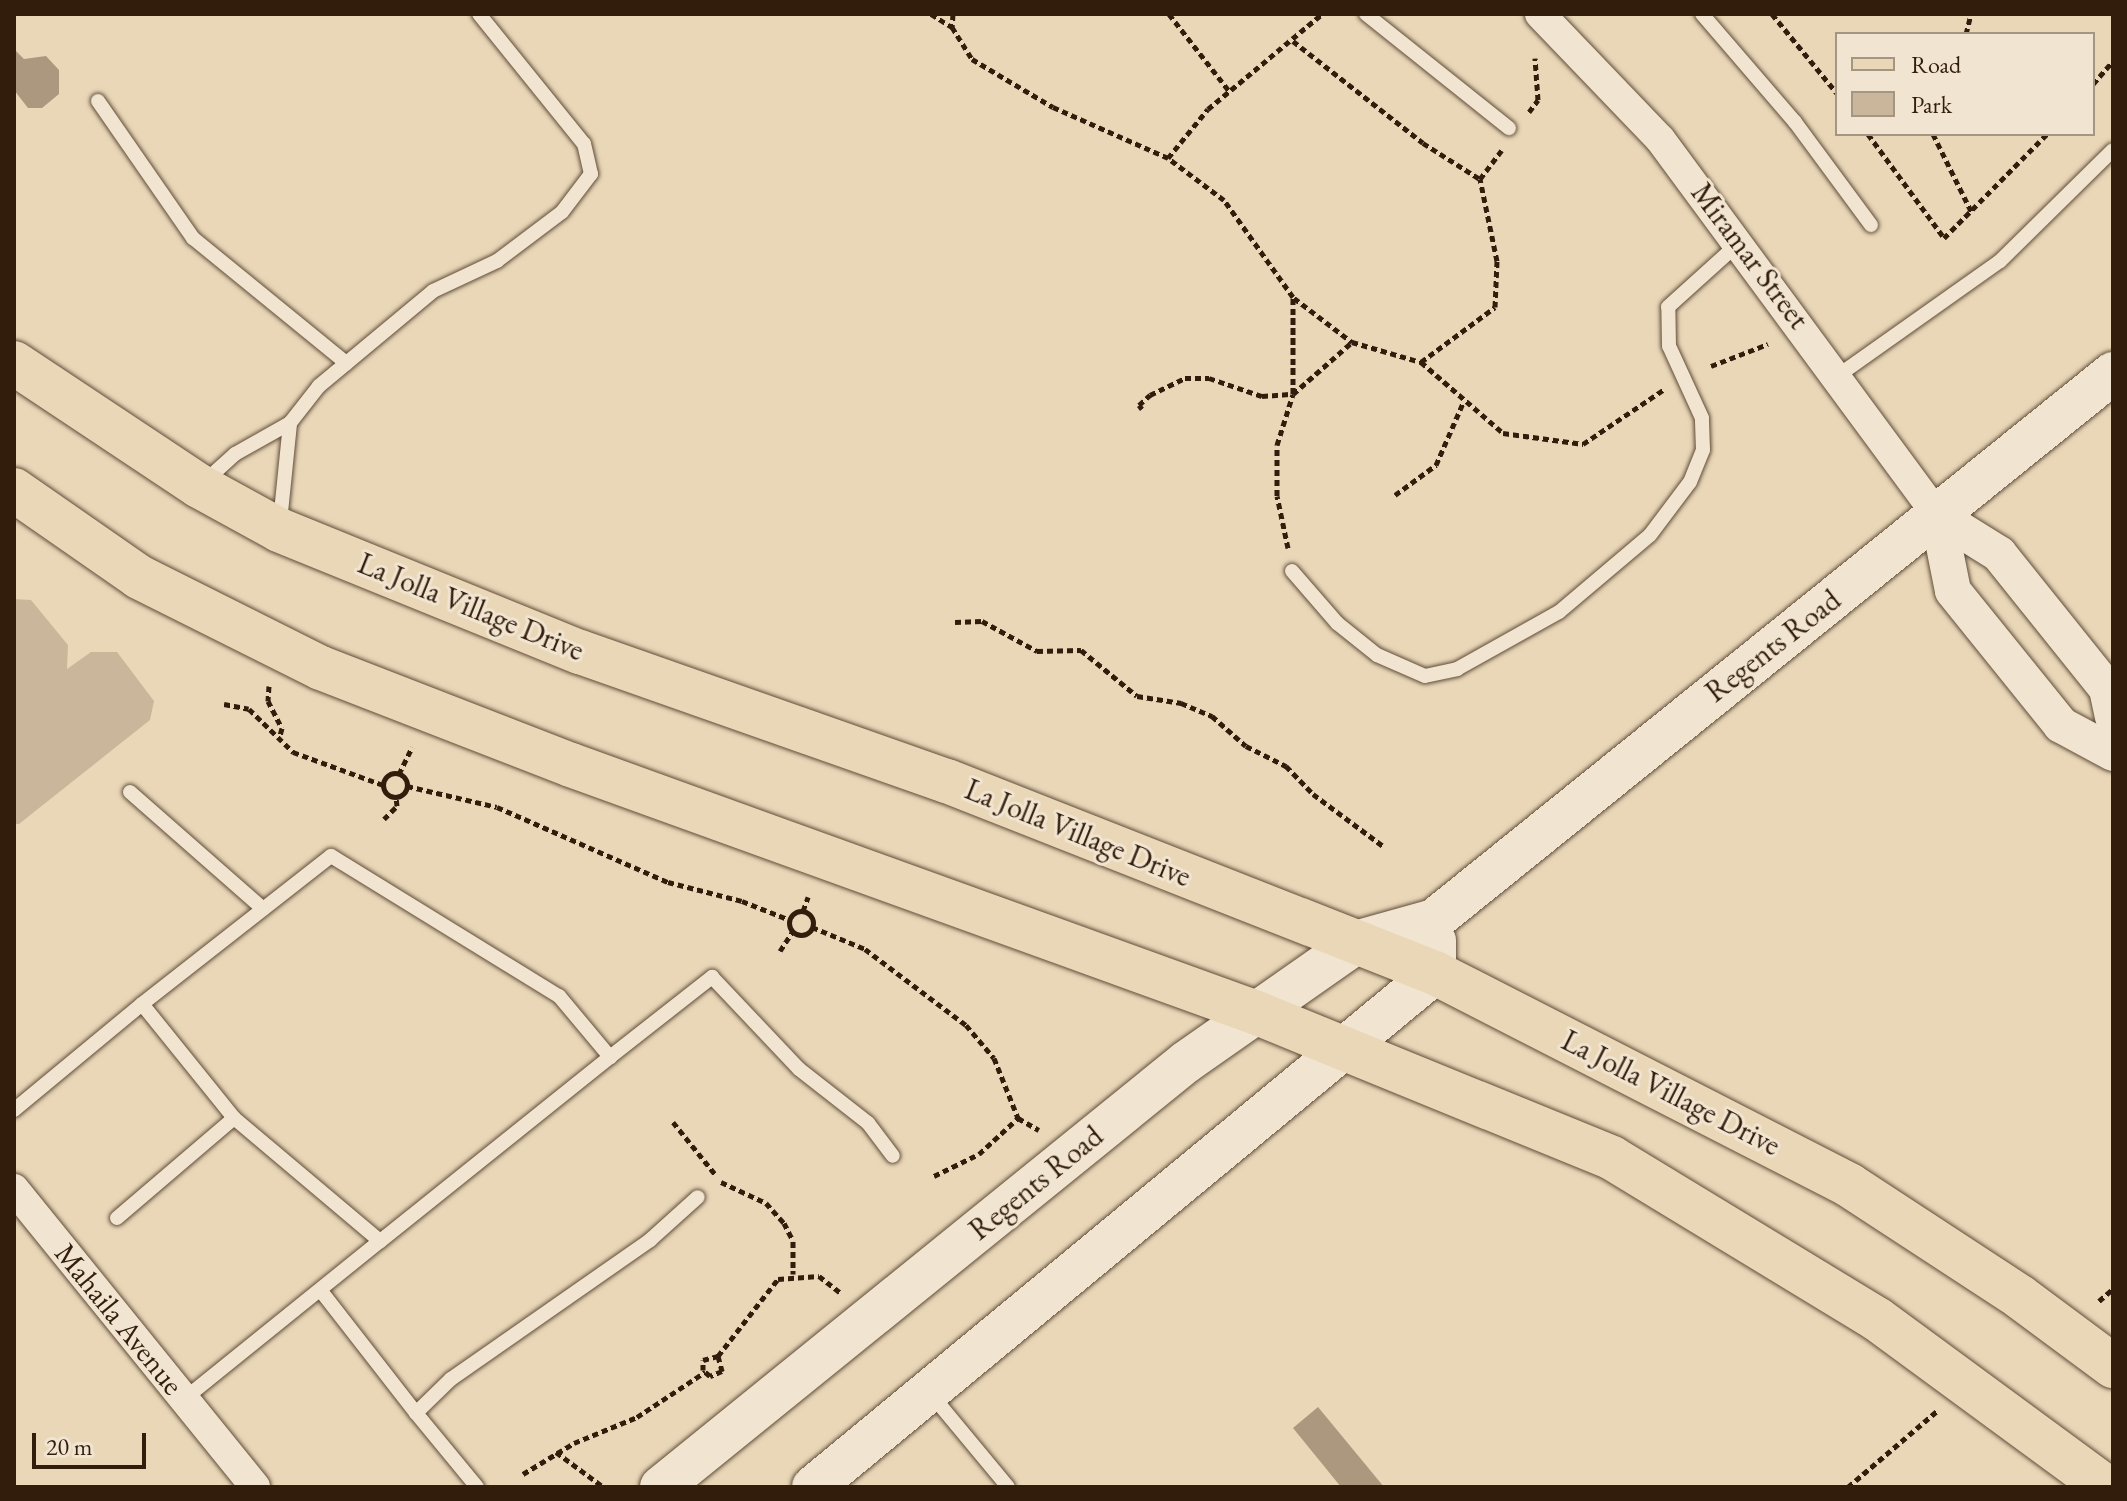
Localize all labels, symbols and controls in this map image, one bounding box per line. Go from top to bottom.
legend [1835,32,2095,136]
text: Road [1911,49,1961,80]
text: Park [1911,89,1952,120]
street label: Miramar Street [1683,176,1817,336]
street label: La Jolla Village Drive [353,545,589,669]
street label: Regents Road [1698,582,1848,710]
street label: La Jolla Village Drive [960,771,1196,895]
street label: La Jolla Village Drive [1556,1022,1786,1164]
street label: Regents Road [962,1118,1110,1248]
street label: Mahaila Avenue [47,1236,191,1402]
scale bar [36,1417,150,1467]
text: 20 m [46,1431,93,1462]

